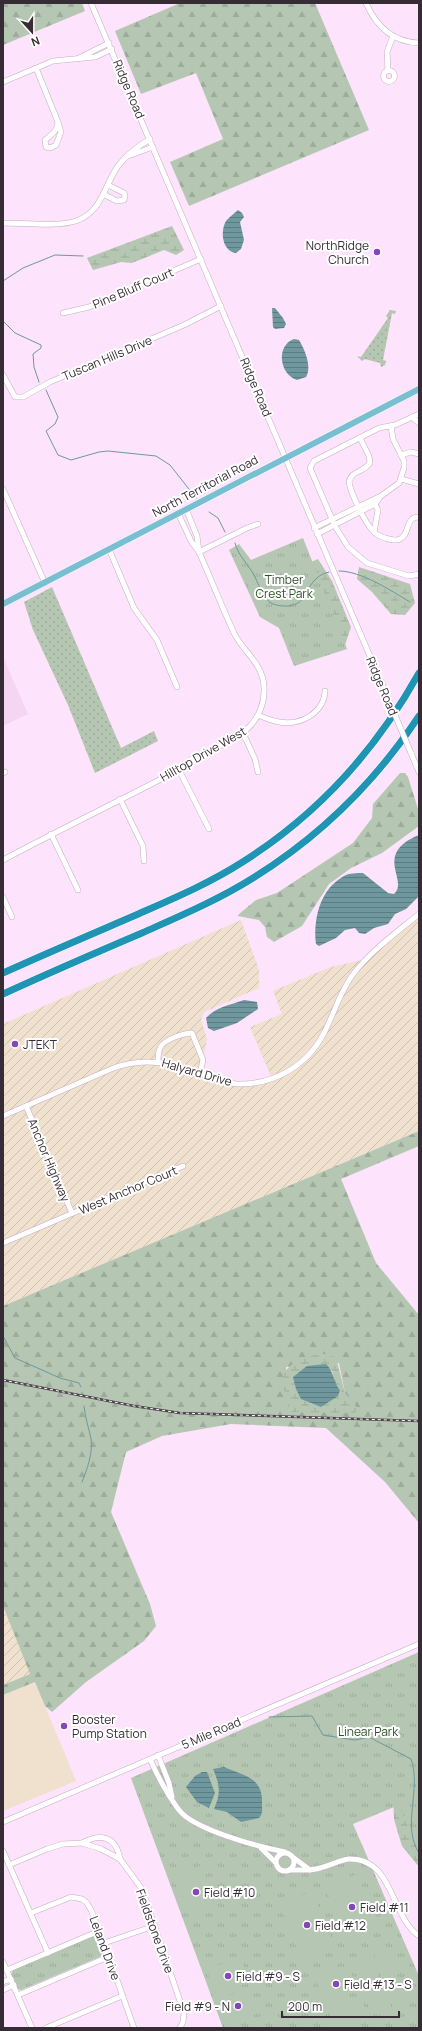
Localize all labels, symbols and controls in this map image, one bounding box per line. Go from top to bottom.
north arrow [12,12,52,52]
text: N [29,33,42,50]
street label: Ridge Road [109,57,149,121]
place label: NorthRidge Church [306,237,369,268]
marker: NorthRidge Church [372,247,382,257]
street label: Pine Bluff Court [90,263,176,313]
street label: Tuscan Hills Drive [59,331,155,385]
street label: Ridge Road [236,355,276,419]
street label: North Territorial Road [149,451,261,521]
park label: Timber Crest Park [255,571,314,602]
street label: Ridge Road [362,654,402,718]
street label: Hilltop Drive West [157,722,249,786]
place label: JTEKT [23,1036,58,1053]
marker: JTEKT [10,1039,20,1049]
street label: Halyard Drive [160,1054,234,1090]
street label: Anchor Highway [24,1116,74,1205]
street label: West Anchor Court [76,1162,180,1218]
place label: Booster Pump Station [72,1711,147,1742]
street label: 5 Mile Road [179,1713,243,1753]
marker: Booster Pump Station [59,1721,69,1731]
park label: Linear Park [338,1723,399,1740]
place label: Field #10 [204,1884,255,1901]
street label: Fieldstone Drive [132,1887,178,1975]
marker: Field #10 [191,1887,201,1897]
place label: Field #11 [360,1899,409,1916]
marker: Field #11 [347,1902,357,1912]
street label: Leland Drive [86,1913,124,1983]
place label: Field #12 [315,1917,366,1934]
marker: Field #12 [302,1920,312,1930]
place label: Field #9 - S [236,1968,300,1985]
marker: Field #9 - S [223,1971,233,1981]
place label: Field #13 - S [344,1976,412,1993]
marker: Field #13 - S [331,1979,341,1989]
scale bar [282,1993,399,2019]
place label: Field #9 - N [165,1998,230,2015]
text: 200 m [288,1998,322,2015]
marker: Field #9 - N [233,2001,243,2011]

